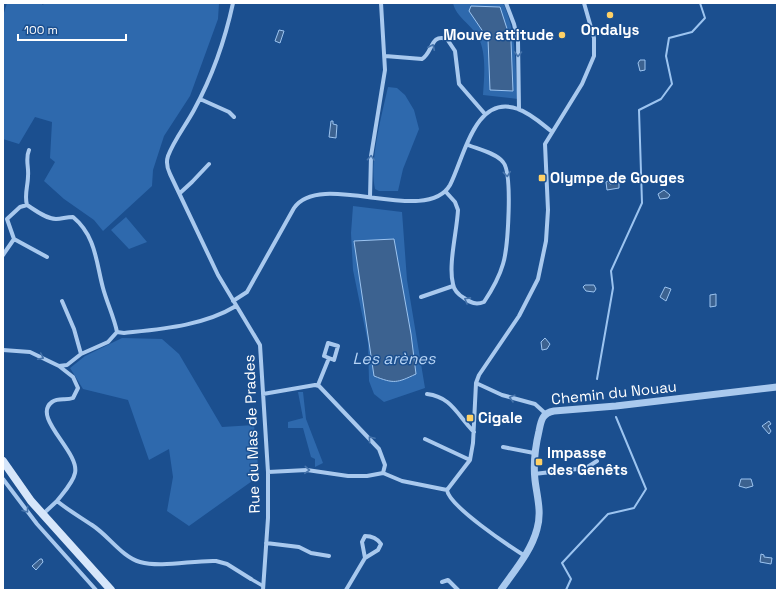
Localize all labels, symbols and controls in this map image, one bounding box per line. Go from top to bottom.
marker: Ondalys [605,10,615,20]
scale bar [18,16,126,42]
place label: Ondalys [581,20,639,39]
text: 100 m [24,22,58,38]
place label: Mouve attitude [443,25,554,44]
marker: Mouve attitude [557,30,567,40]
one-way arrow [427,44,435,51]
one-way arrow [513,51,522,57]
one-way arrow [366,155,375,161]
place label: Olympe de Gouges [550,168,685,187]
one-way arrow [502,171,511,177]
marker: Olympe de Gouges [537,173,547,183]
one-way arrow [464,297,471,304]
water label: Les arènes [353,348,436,369]
one-way arrow [36,352,44,360]
street label: Rue du Mas de Prades [239,354,264,514]
street label: Chemin du Nouau [550,376,678,409]
one-way arrow [509,394,516,403]
place label: Cigale [478,408,523,427]
marker: Cigale [465,413,475,423]
one-way arrow [368,436,375,443]
place label: Impasse des Genêts [547,443,628,479]
marker: Impasse des Genêts [534,457,544,467]
one-way arrow [304,466,310,475]
one-way arrow [21,506,29,513]

